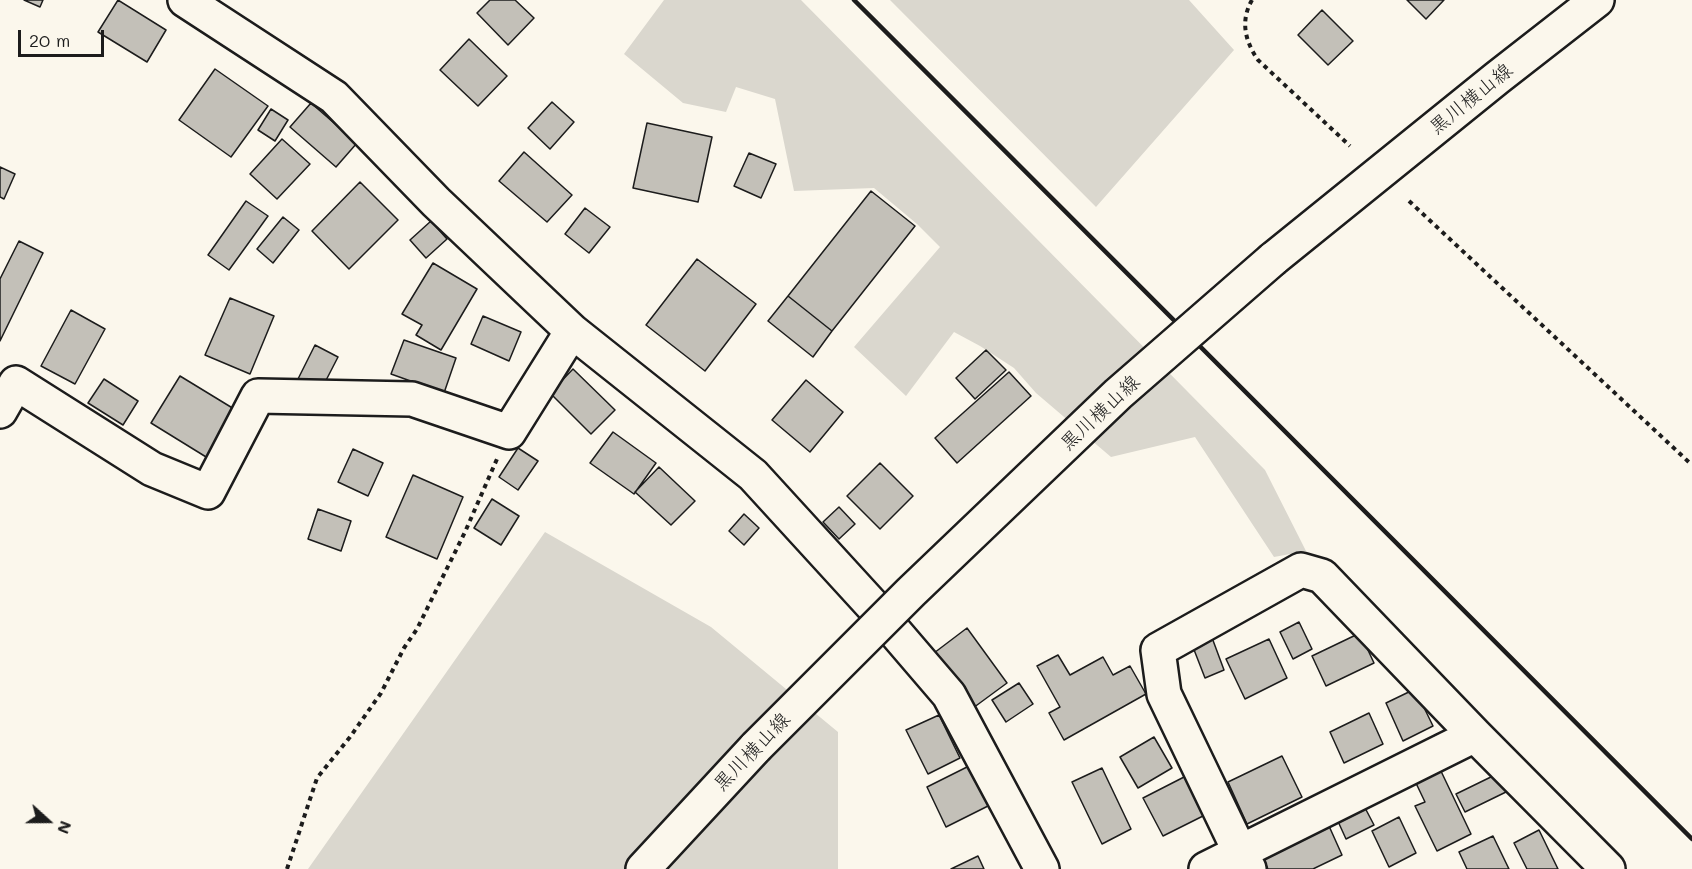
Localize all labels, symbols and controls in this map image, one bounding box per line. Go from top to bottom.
scale bar [21,18,106,56]
text: 20 m [29,28,70,52]
street label: 黒川横山線 [1425,58,1517,140]
street label: 黒川横山線 [1055,370,1145,456]
street label: 黒川横山線 [709,708,795,796]
north arrow [18,791,78,851]
text: N [53,818,77,837]

